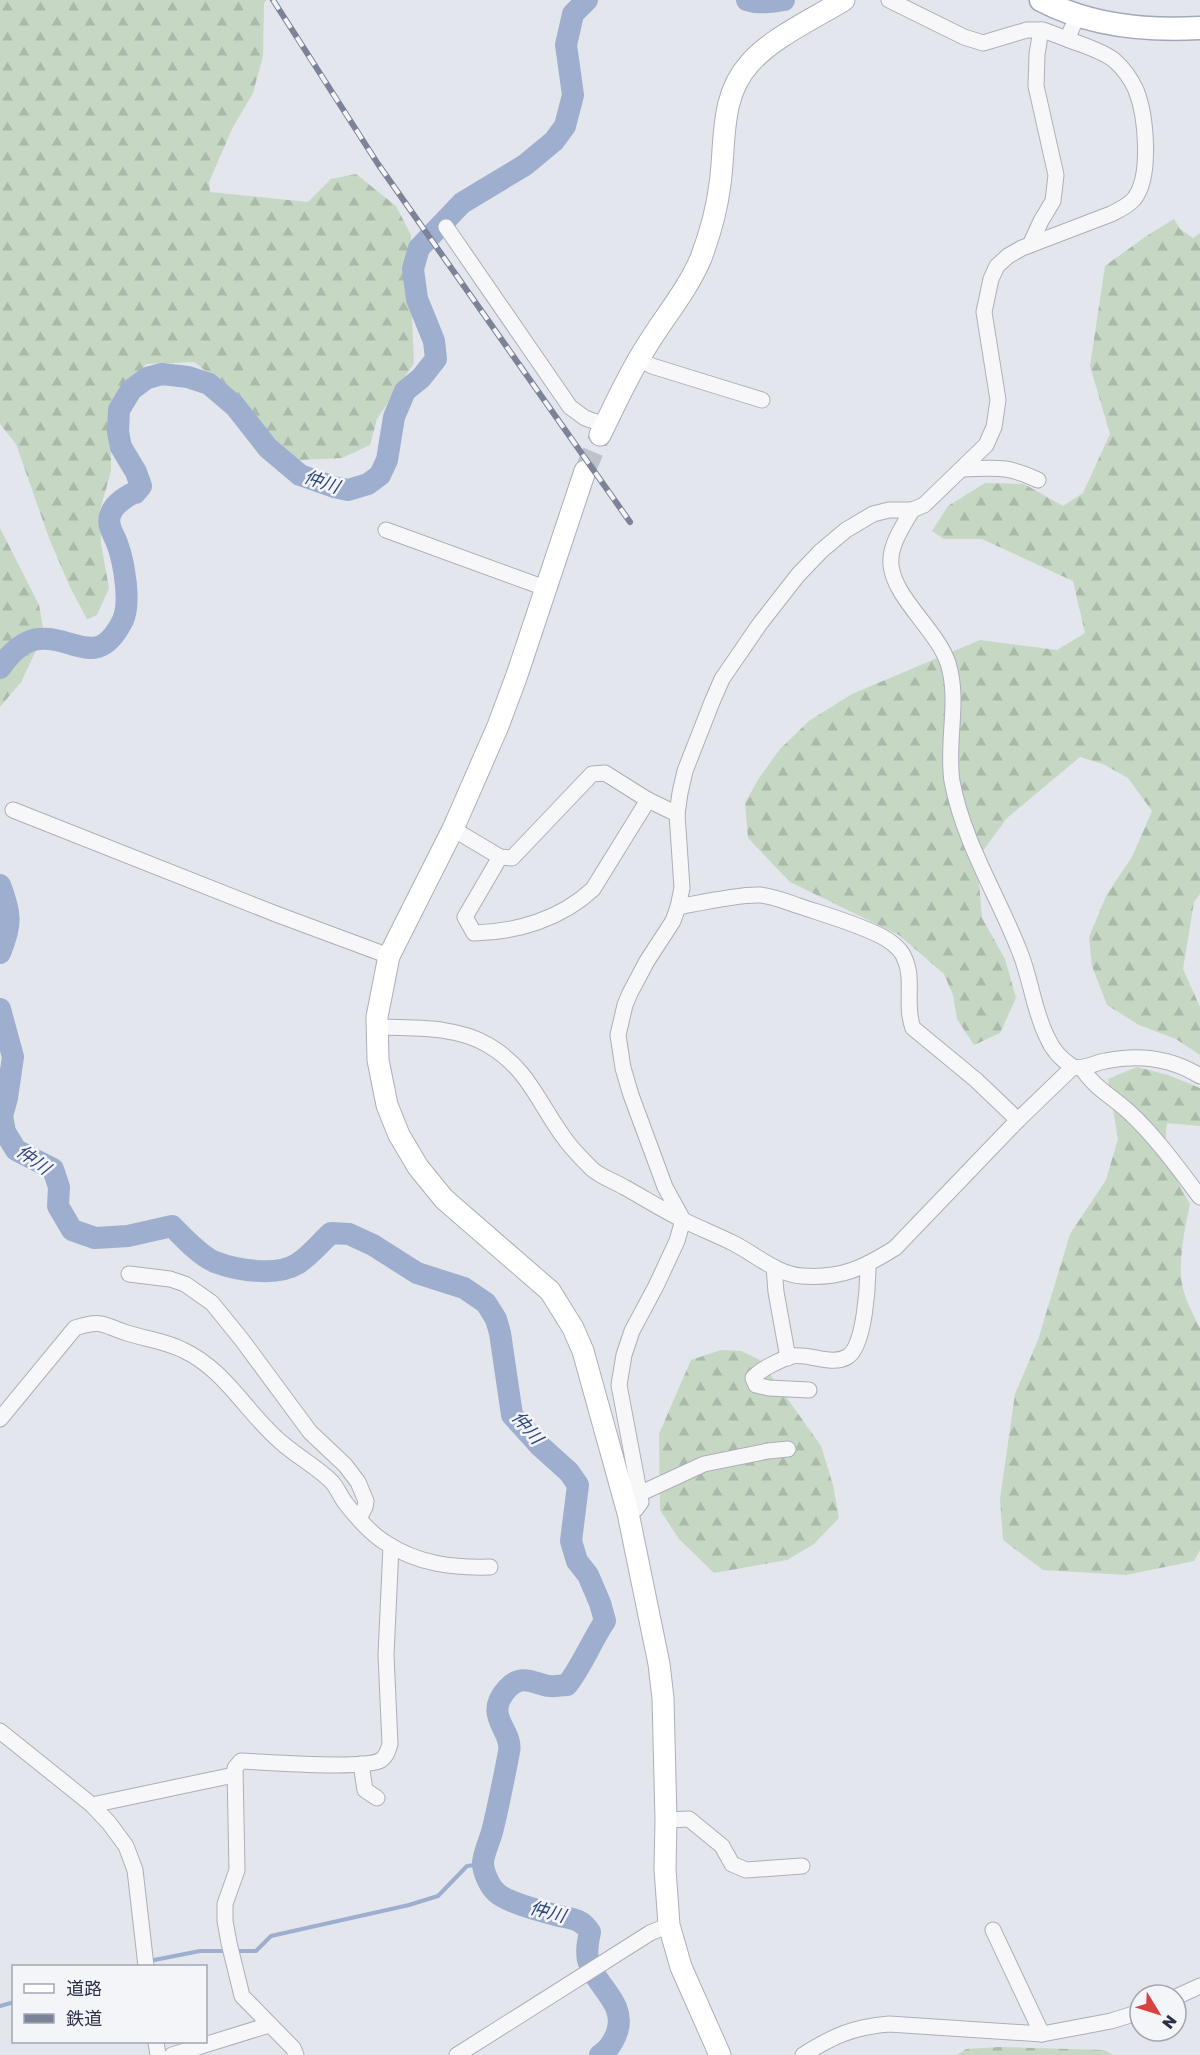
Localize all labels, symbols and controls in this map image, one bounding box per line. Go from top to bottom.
water label: 仲川 [301,465,344,498]
water label: 仲川 [13,1140,57,1180]
water label: 仲川 [508,1406,549,1449]
water label: 仲川 [528,1896,570,1927]
legend [12,1965,207,2043]
text: 道路 [66,1977,102,1999]
north arrow [1128,1983,1188,2043]
text: 鉄道 [66,2007,102,2029]
text: N [1158,2011,1181,2033]

